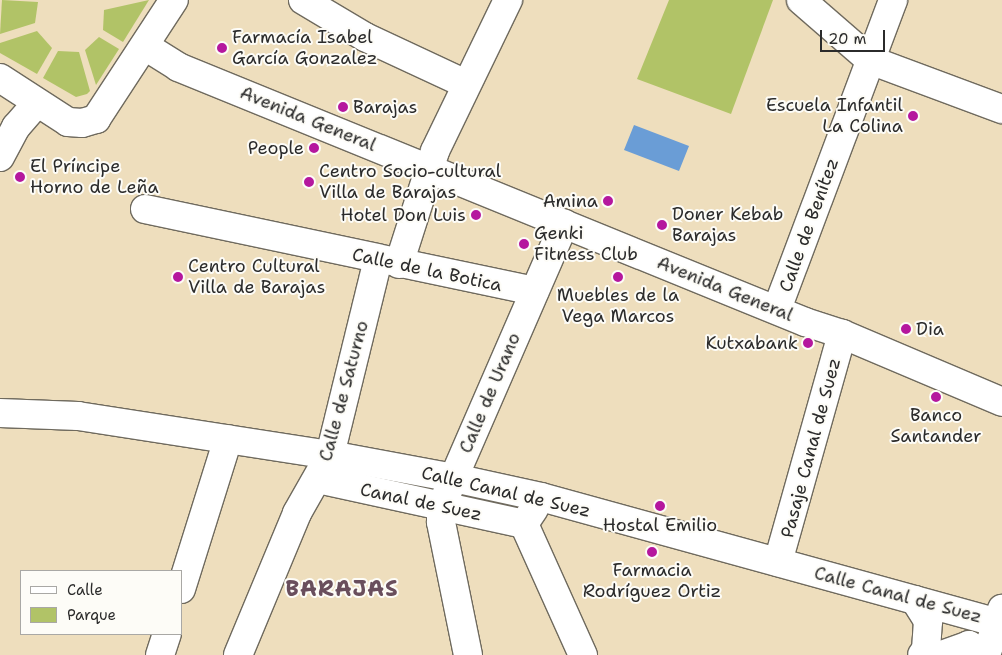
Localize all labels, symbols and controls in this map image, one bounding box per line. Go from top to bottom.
scale bar [822,20,887,52]
place label: Farmacía Isabel García Gonzalez [232,27,378,70]
text: 20 m [828,29,867,49]
marker: Farmacía Isabel García Gonzalez [216,42,228,54]
street label: Avenida General [237,82,379,156]
place label: Escuela Infantil La Colina [766,95,903,138]
place label: Barajas [353,96,418,118]
marker: Barajas [337,101,349,113]
marker: Escuela Infantil La Colina [907,110,919,122]
place label: People [248,137,304,159]
marker: People [308,142,320,154]
street label: Calle de Benítez [775,155,843,295]
place label: El Príncipe Horno de Leña [30,156,159,198]
place label: Centro Socio-cultural Villa de Barajas [319,161,501,203]
marker: El Príncipe Horno de Leña [14,171,26,183]
marker: Centro Socio-cultural Villa de Barajas [303,176,315,188]
place label: Amina [543,190,598,212]
marker: Amina [602,195,614,207]
place label: Hotel Don Luis [340,204,466,226]
place label: Doner Kebab Barajas [672,204,783,246]
marker: Hotel Don Luis [470,209,482,221]
marker: Doner Kebab Barajas [656,219,668,231]
place label: Genki Fitness Club [534,223,638,266]
marker: Genki Fitness Club [518,238,530,250]
street label: Calle de la Botica [350,244,504,296]
street label: Avenida General [654,252,796,326]
place label: Centro Cultural Villa de Barajas [188,256,325,298]
marker: Centro Cultural Villa de Barajas [172,271,184,283]
marker: Muebles de la Vega Marcos [612,271,624,283]
place label: Muebles de la Vega Marcos [557,285,679,328]
street label: Calle de Saturno [315,318,373,464]
place label: Dia [916,318,944,340]
marker: Dia [900,323,912,335]
street label: Calle de Urano [455,330,525,456]
place label: Kutxabank [706,332,798,354]
marker: Kutxabank [802,337,814,349]
street label: Pasaje Canal de Suez [777,356,845,540]
marker: Banco Santander [930,391,942,403]
place label: Banco Santander [890,405,982,448]
street label: Calle Canal de Suez [419,462,593,522]
street label: Canal de Suez [358,479,484,525]
marker: Hostal Emilio [654,500,666,512]
place label: Hostal Emilio [603,514,717,536]
marker: Farmacia Rodríguez Ortiz [646,546,658,558]
place label: Farmacia Rodríguez Ortiz [583,560,721,602]
street label: Calle Canal de Suez [812,562,984,628]
legend [20,570,182,635]
district label: BARAJAS [285,576,399,602]
text: Calle [67,580,103,600]
text: Parque [67,605,116,625]

